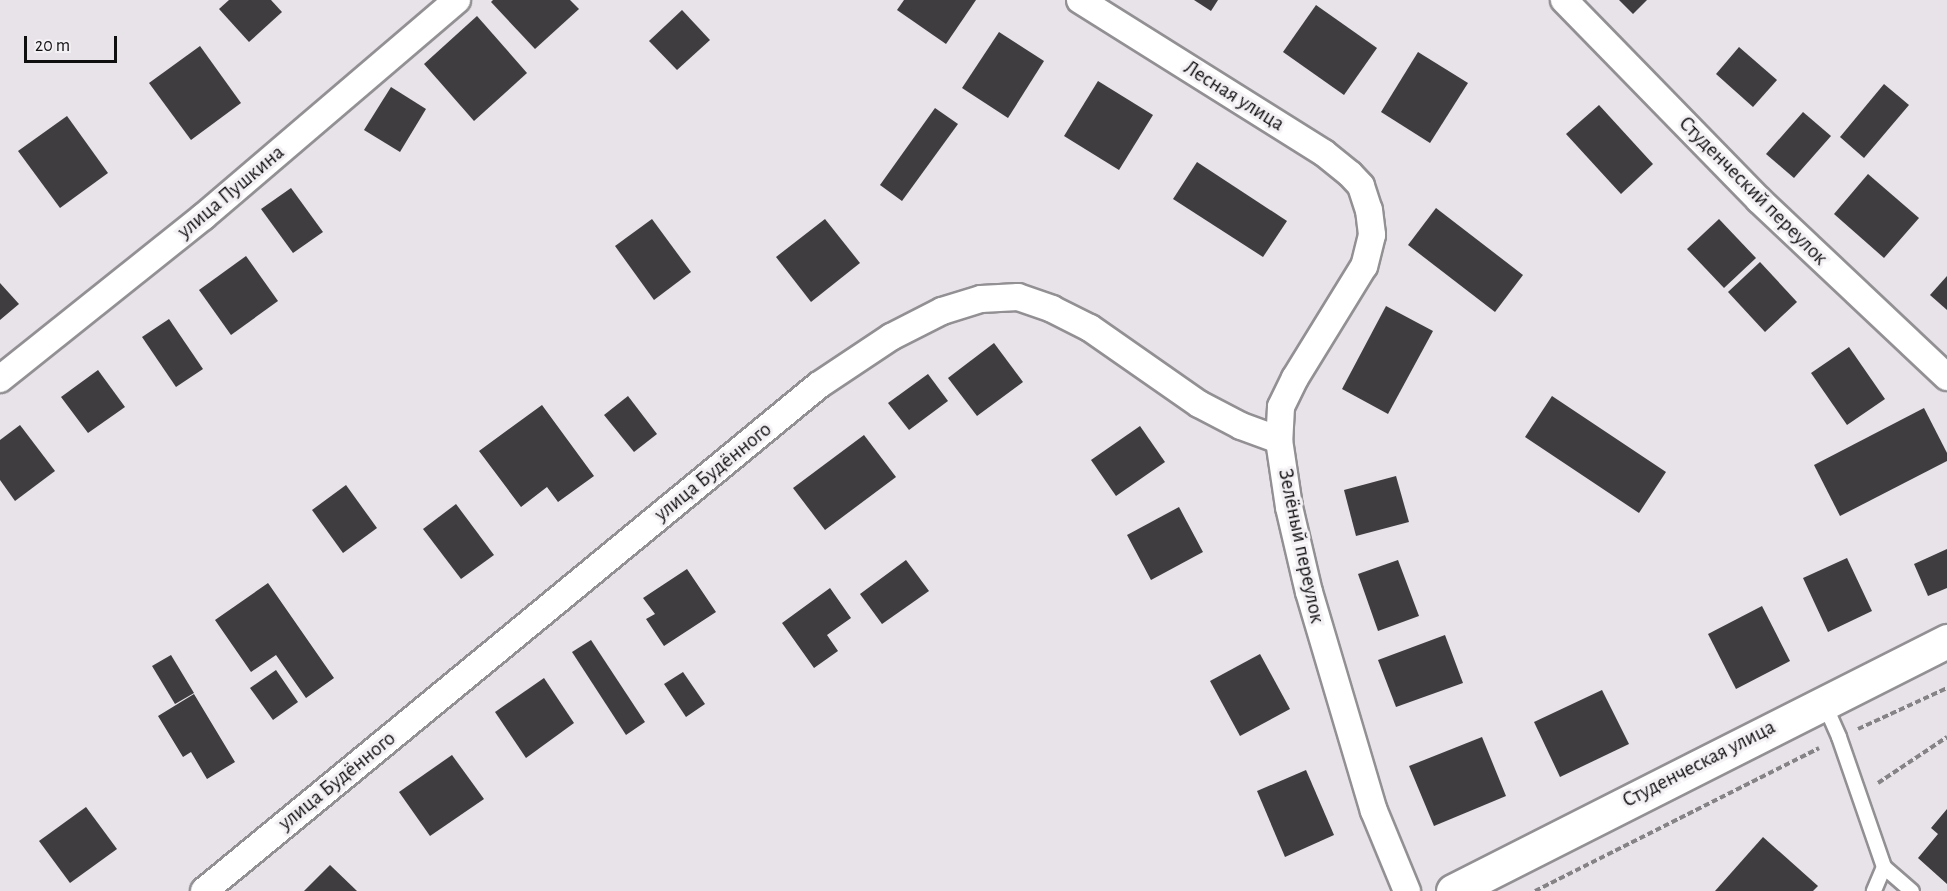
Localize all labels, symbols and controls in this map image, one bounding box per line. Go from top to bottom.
scale bar [27,24,120,62]
text: 20 m [35,37,70,55]
street label: Лесная улица [1179,55,1289,137]
street label: Студенческий переулок [1673,111,1833,271]
street label: улица Пушкина [172,140,290,244]
street label: улица Будённого [649,417,777,527]
street label: Зелёный переулок [1272,467,1330,625]
street label: Студенческая улица [1618,715,1780,813]
street label: улица Будённого [273,726,401,836]

